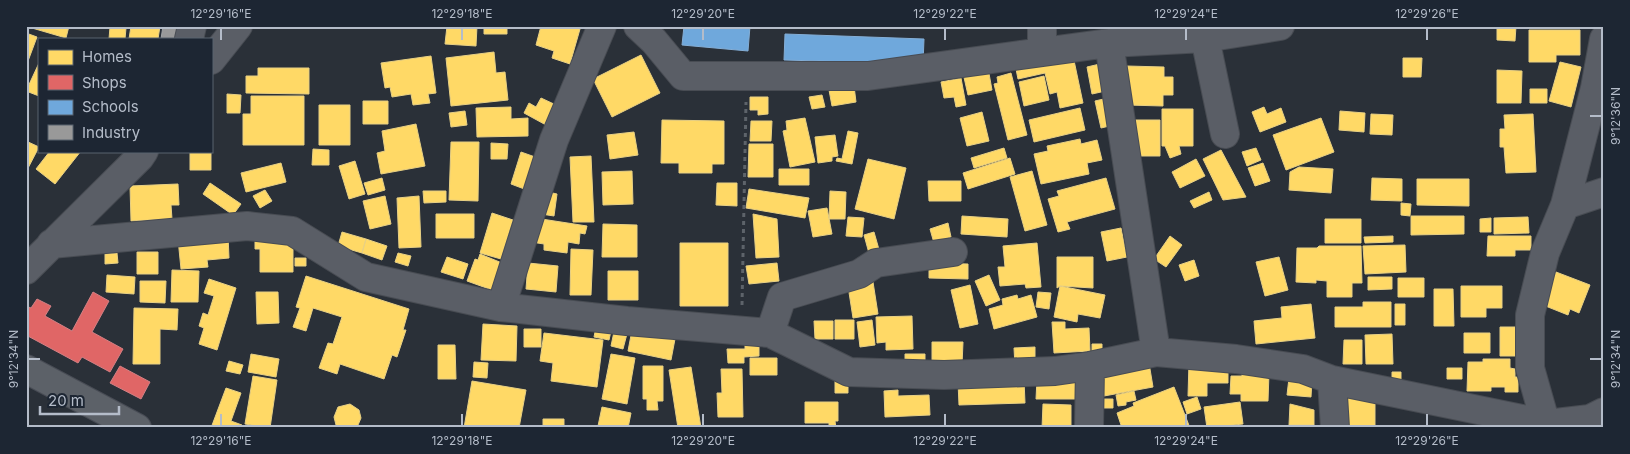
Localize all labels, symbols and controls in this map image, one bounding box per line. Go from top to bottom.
text: 12°29'16"E [190,6,252,21]
text: 12°29'18"E [431,6,493,21]
text: 12°29'20"E [671,6,735,21]
text: 12°29'22"E [913,6,977,21]
text: 12°29'24"E [1154,6,1218,21]
text: 12°29'26"E [1395,6,1459,21]
legend [38,38,212,152]
text: Homes [82,47,132,66]
text: Shops [82,73,127,92]
text: 9°12'36"N [1608,87,1623,145]
text: Schools [82,97,139,116]
text: Industry [82,123,141,142]
text: 9°12'34"N [6,330,21,388]
text: 9°12'34"N [1608,330,1623,388]
scale bar [40,384,119,416]
text: 20 m [48,391,84,410]
text: 12°29'16"E [190,433,252,448]
text: 12°29'18"E [431,433,493,448]
text: 12°29'20"E [671,433,735,448]
text: 12°29'22"E [913,433,977,448]
text: 12°29'24"E [1154,433,1218,448]
text: 12°29'26"E [1395,433,1459,448]

